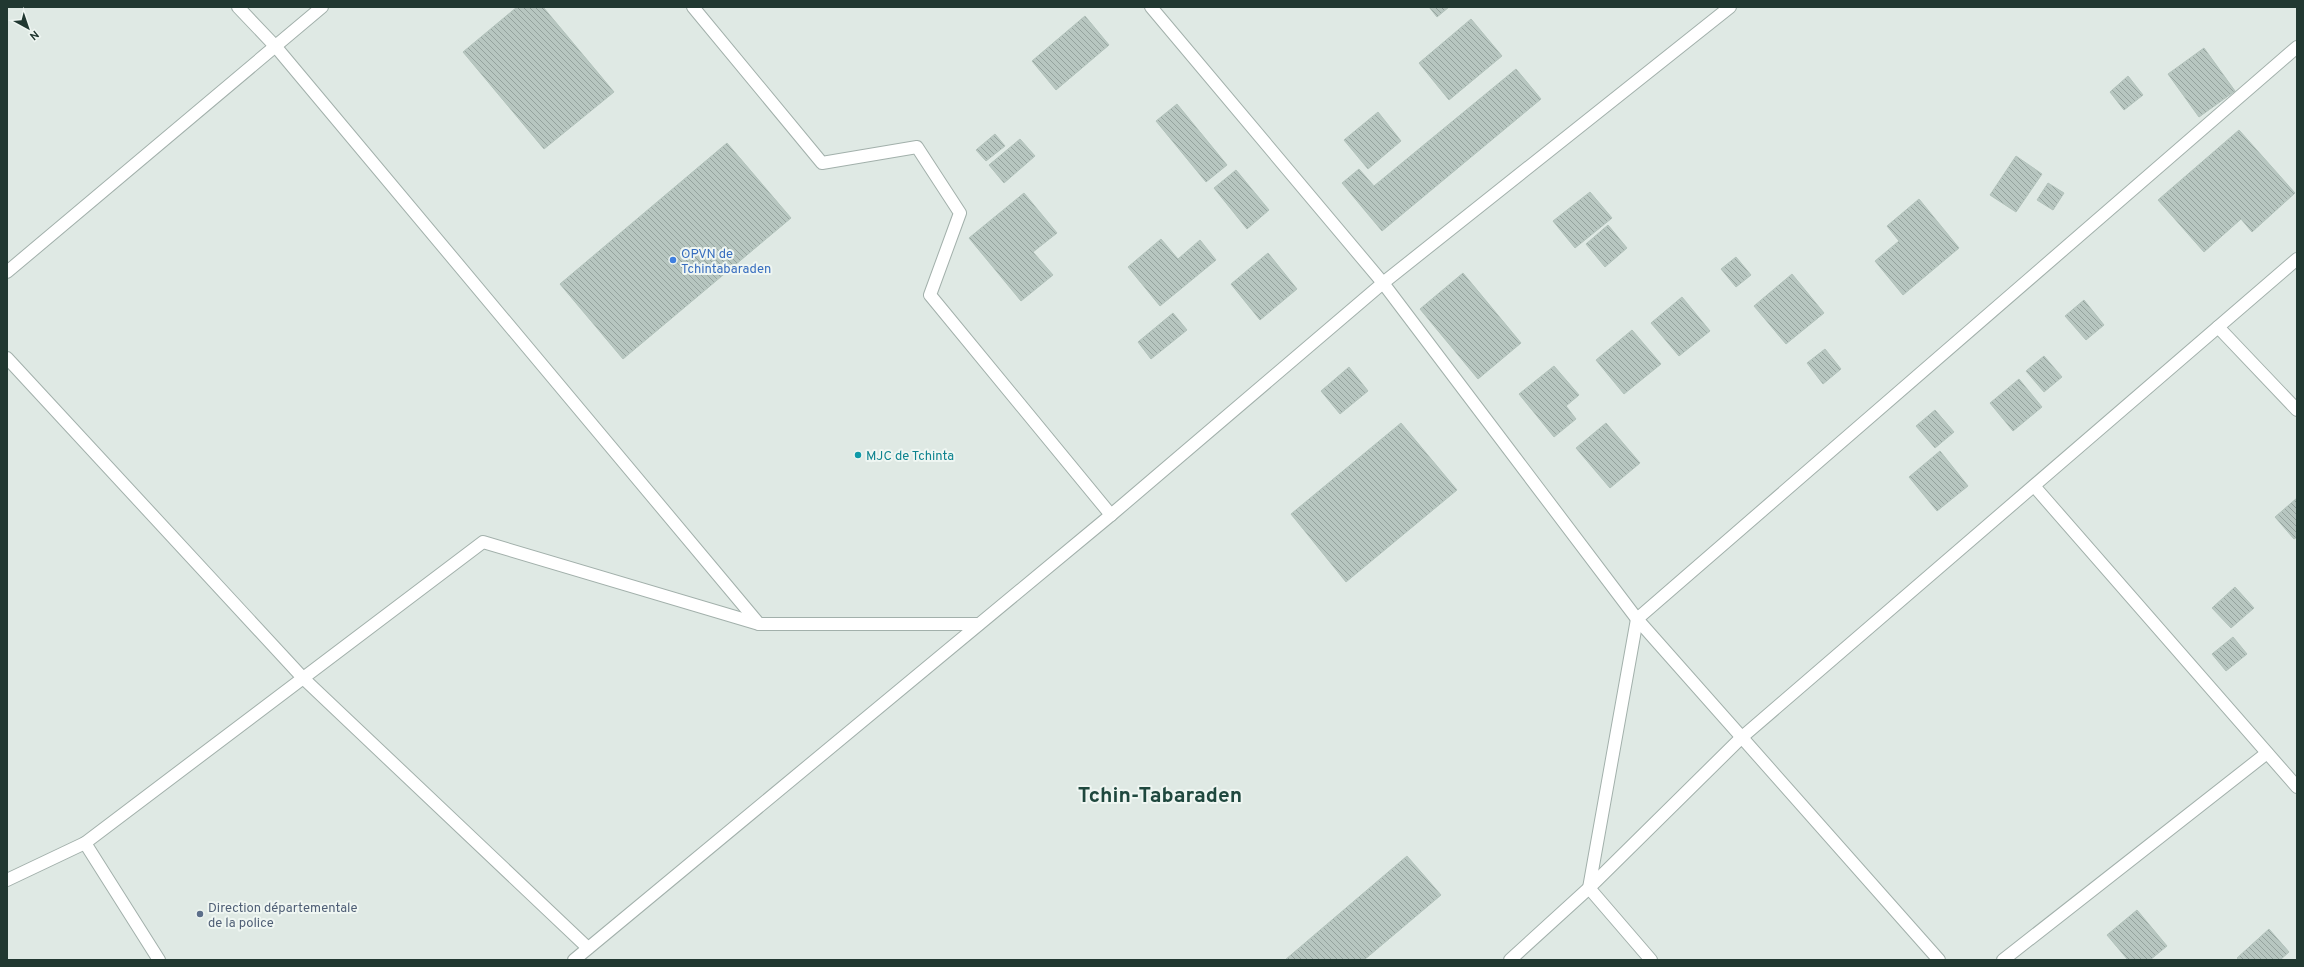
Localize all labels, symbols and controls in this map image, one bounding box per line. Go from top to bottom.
north arrow [8,8,48,48]
text: N [26,27,41,43]
place label: OPVN de Tchintabaraden [681,247,771,278]
marker: OPVN de Tchintabaraden [668,255,678,265]
place label: MJC de Tchinta [866,449,954,465]
marker: MJC de Tchinta [853,450,863,460]
district label: Tchin-Tabaraden [1078,783,1242,810]
place label: Direction départementale de la police [208,901,358,932]
marker: Direction départementale de la police [195,909,205,919]

